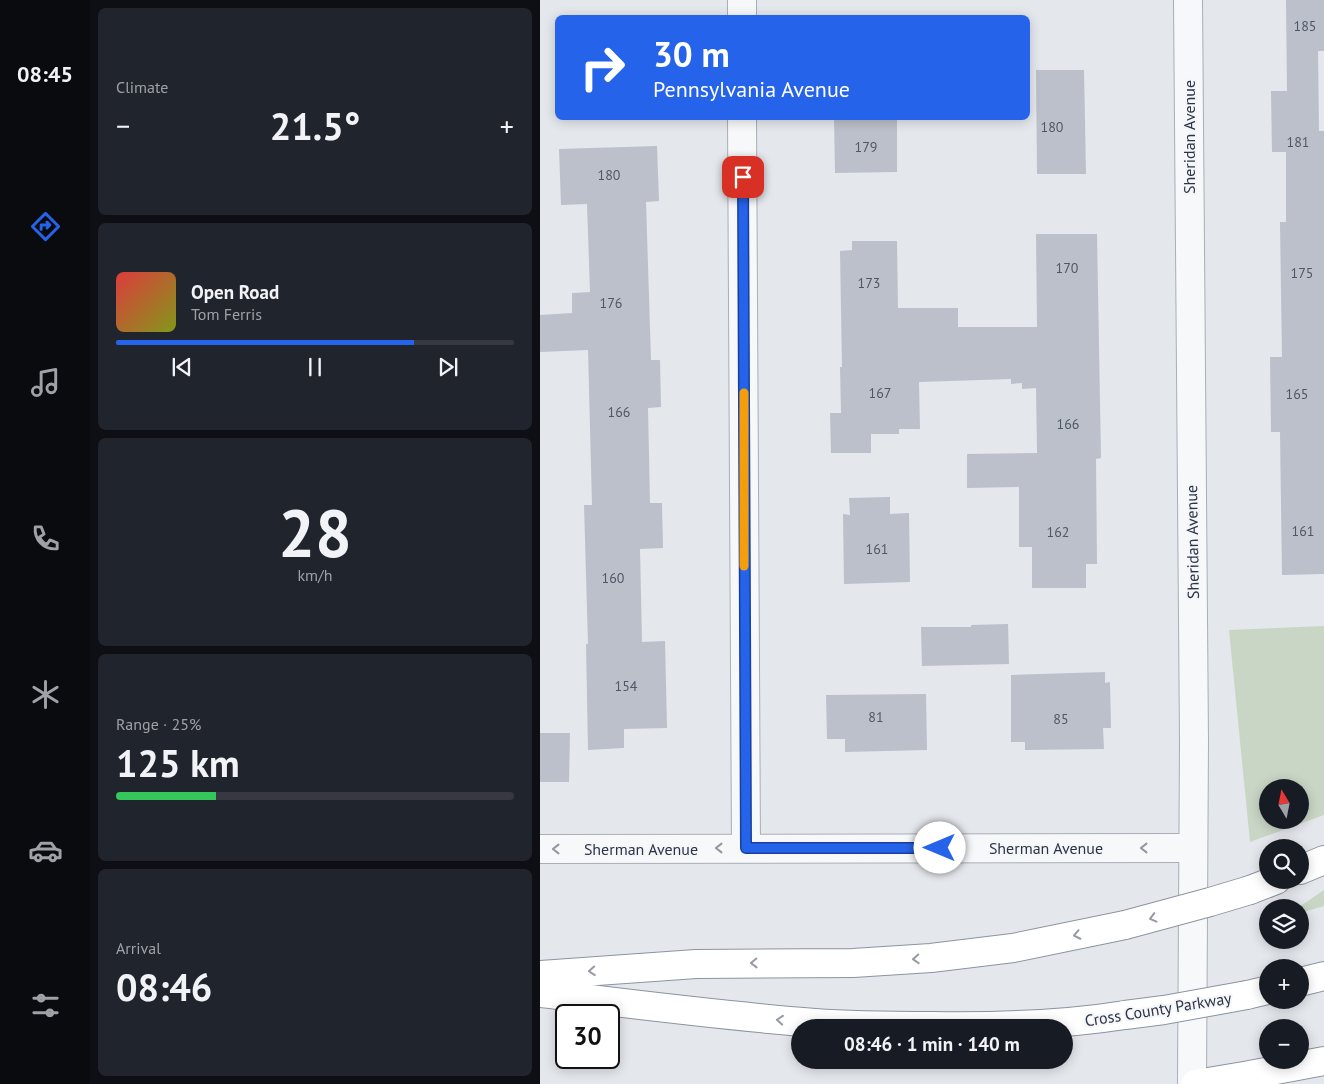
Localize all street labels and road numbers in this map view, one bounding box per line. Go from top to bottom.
street label: Sheridan Avenue [1179,80,1199,194]
street label: Sheridan Avenue [1181,485,1203,599]
street label: Sherman Avenue [989,838,1103,858]
street label: Sherman Avenue [584,839,698,859]
street label: Cross County Parkway [1083,987,1233,1030]

